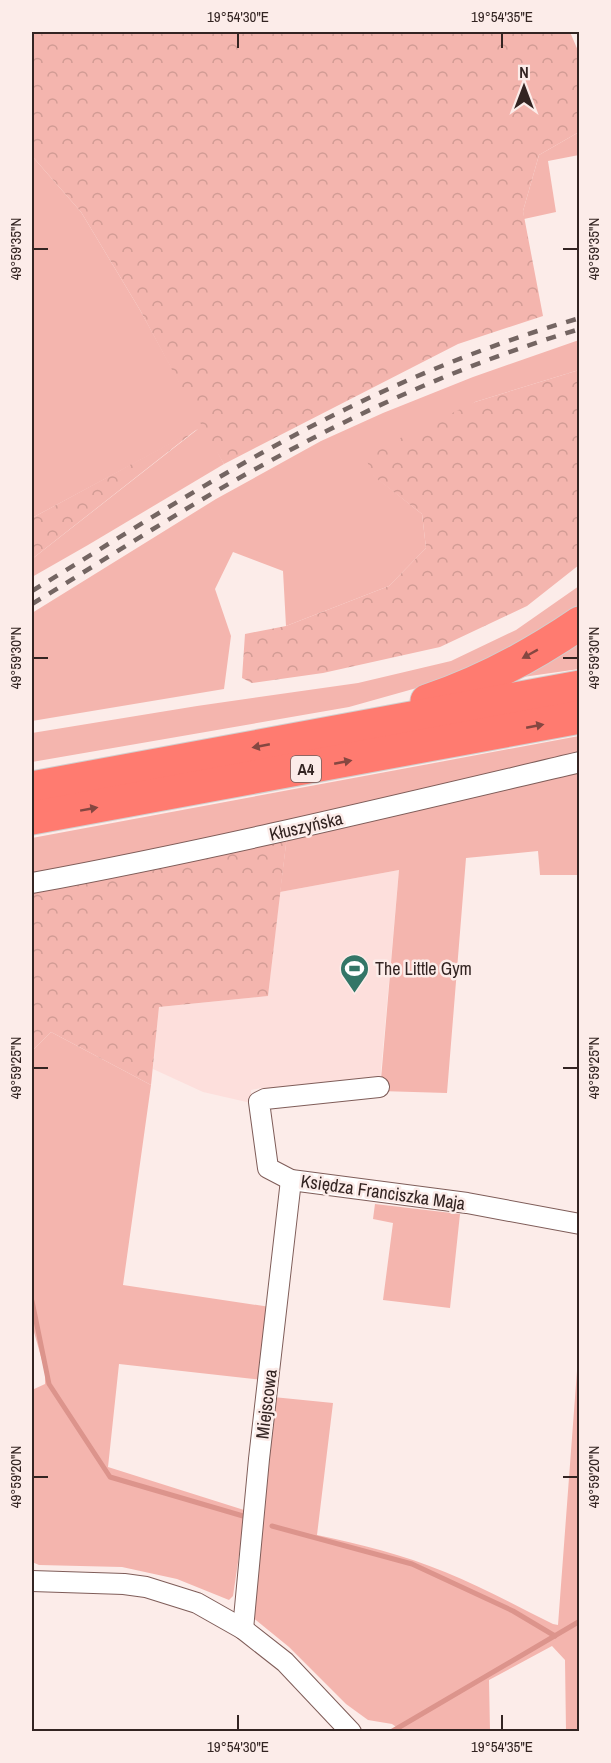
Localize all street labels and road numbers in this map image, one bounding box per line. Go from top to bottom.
road number: A4 [291,756,321,782]
street label: Kłuszyńska [267,805,345,847]
street label: Księdza Franciszka Maja [299,1168,467,1216]
street label: Miejscowa [249,1368,283,1440]

